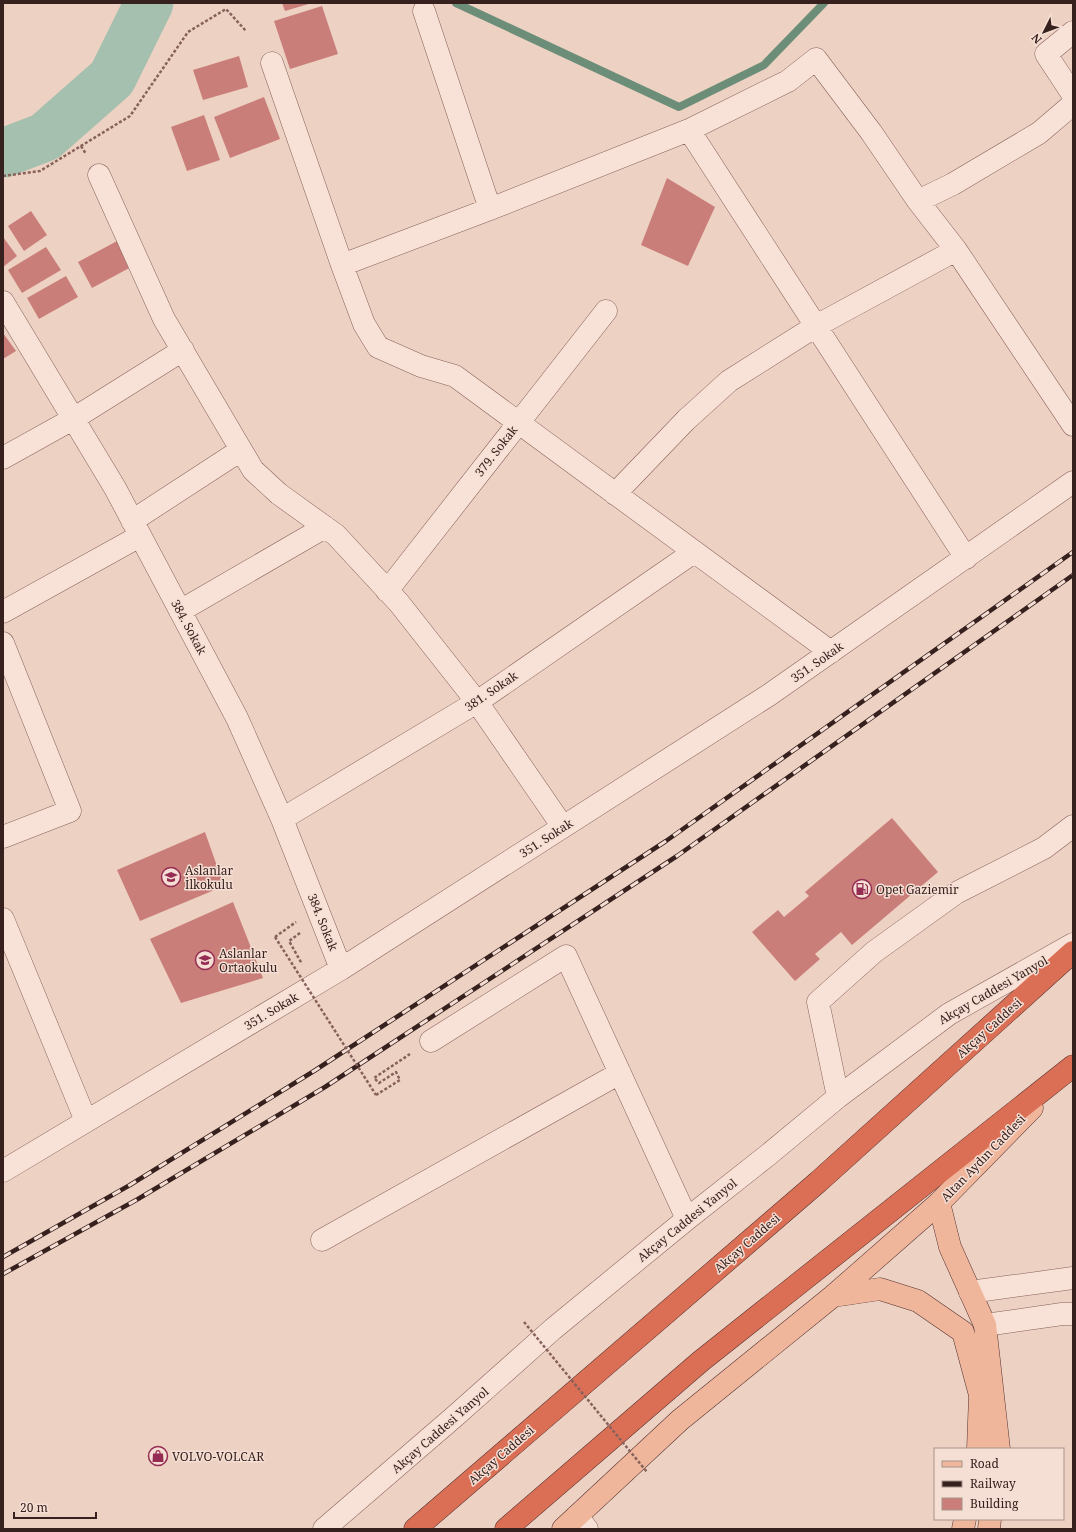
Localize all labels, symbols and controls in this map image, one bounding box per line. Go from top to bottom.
north arrow [1024,12,1064,52]
text: N [1028,31,1045,47]
street label: 379. Sokak [471,421,522,480]
street label: 384. Sokak [167,596,211,659]
street label: 351. Sokak [787,637,847,686]
street label: 381. Sokak [461,666,522,715]
street label: 351. Sokak [516,814,577,862]
place label: Aslanlar İlkokulu [185,862,234,893]
school or university icon: Aslanlar İlkokulu [160,866,182,888]
fuel station icon: Opet Gaziemir [851,878,873,900]
place label: Opet Gaziemir [876,881,959,898]
street label: 384. Sokak [304,891,343,954]
place label: Aslanlar Ortaokulu [219,945,278,976]
school or university icon: Aslanlar Ortaokulu [194,949,216,971]
street label: Akçay Caddesi Yanyol [936,953,1050,1027]
street label: 351. Sokak [241,988,302,1034]
street label: Akçay Caddesi [954,995,1024,1061]
street label: Altan Aydın Caddesi [937,1111,1029,1205]
street label: Akçay Caddesi Yanyol [634,1174,741,1266]
street label: Akçay Caddesi [710,1210,784,1276]
street label: Akçay Caddesi Yanyol [388,1383,492,1477]
street label: Akçay Caddesi [464,1422,538,1488]
shop icon: VOLVO-VOLCAR [147,1445,169,1467]
place label: VOLVO-VOLCAR [172,1448,264,1465]
legend [934,1448,1064,1520]
text: Road [970,1455,1000,1472]
text: Railway [970,1475,1016,1492]
scale bar [14,1494,96,1520]
text: Building [970,1495,1019,1512]
text: 20 m [20,1499,48,1516]

